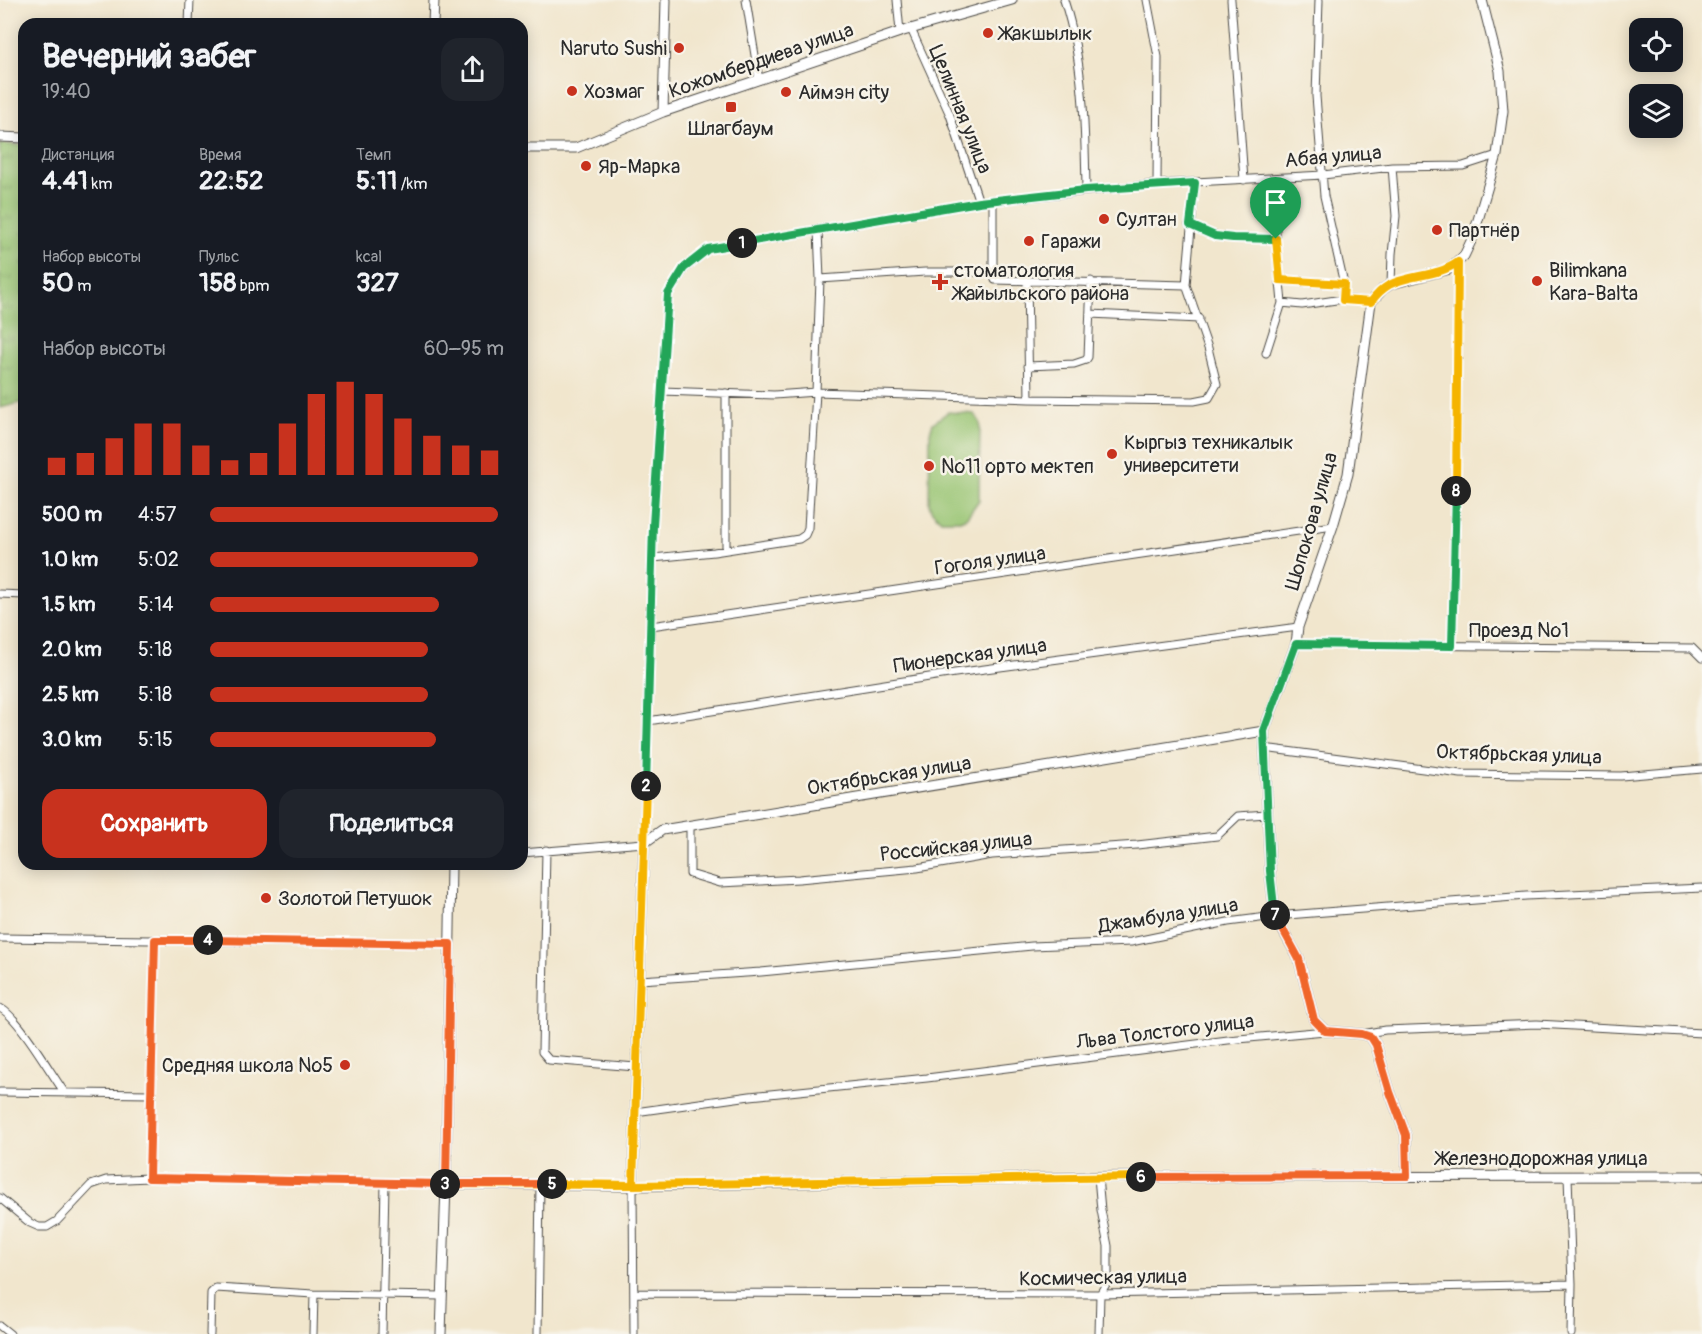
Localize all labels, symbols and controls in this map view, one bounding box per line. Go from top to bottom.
street label: Кожомбердиева улица [665,17,857,104]
map controls [1629,18,1683,138]
button: locate [1629,18,1683,72]
place label: Жакшылык [997,21,1092,46]
marker: Жакшылык [981,26,995,40]
text: Вечерний забег [42,36,256,77]
place label: Naruto Sushi [560,36,667,61]
button: share [441,38,504,101]
marker: Naruto Sushi [672,41,686,55]
street label: Целинная улица [923,41,998,177]
text: 19:40 [42,79,91,104]
place label: Хозмаг [584,79,645,104]
place label: Аймэн city [798,80,890,105]
marker: Хозмаг [565,84,579,98]
button: layers [1629,84,1683,138]
marker: Аймэн city [779,85,793,99]
marker: Шлагбаум [724,100,738,114]
place label: Шлагбаум [688,116,774,141]
street label: Абая улица [1283,140,1383,173]
text: Дистанция [42,145,115,165]
text: Время [199,145,242,165]
text: Темп [356,145,391,165]
place label: Яр-Марка [598,154,680,179]
marker: Яр-Марка [579,159,593,173]
text: 4.41 [42,165,88,197]
text: 22:52 [199,165,264,197]
text: 5:11 [356,165,397,197]
text: km [88,174,112,194]
text: /km [397,174,427,194]
pin [1250,177,1301,239]
icon: arrive [1259,186,1292,219]
place label: Султан [1116,207,1177,232]
marker: Султан [1097,212,1111,226]
place label: Партнёр [1449,218,1520,243]
marker: Партнёр [1430,223,1444,237]
pin: 1 [727,228,757,258]
place label: Гаражи [1041,229,1100,254]
text: 1 [739,233,745,253]
marker: Гаражи [1022,234,1036,248]
text: Набор высоты [42,247,141,267]
text: Пульс [199,247,239,267]
text: kcal [356,247,382,267]
place label: стоматология Жайыльского района [951,258,1129,306]
place label: Bilimkana Kara-Balta [1549,258,1638,306]
text: 50 [42,267,74,299]
text: 158 [199,267,236,299]
text: 327 [356,267,399,299]
marker: стоматология Жайыльского района [931,273,949,291]
marker: Bilimkana Kara-Balta [1530,274,1544,288]
text: m [74,276,92,296]
text: bpm [236,276,269,296]
text: Набор высоты [42,336,166,361]
text: 60–95 m [424,336,504,361]
place label: Кыргыз техникалык университети [1123,430,1294,478]
marker: Кыргыз техникалык университети [1105,447,1119,461]
street label: Шопокова улица [1280,449,1343,593]
place label: №11 орто мектеп [941,454,1094,479]
marker: №11 орто мектеп [922,459,936,473]
pin: 8 [1441,476,1471,506]
text: 8 [1452,481,1460,501]
text: 500 m [42,502,102,527]
text: 4:57 [138,502,176,527]
street label: Гоголя улица [933,540,1047,581]
text: 1.0 km [42,547,98,572]
text: 5:02 [138,547,179,572]
text: 1.5 km [42,592,95,617]
text: 5:14 [138,592,174,617]
street label: Проезд №1 [1469,618,1569,643]
street label: Пионерская улица [892,632,1048,679]
text: 2.0 km [42,637,102,662]
text: 5:18 [138,637,172,662]
text: 2.5 km [42,682,99,707]
text: 5:18 [138,682,172,707]
text: 3.0 km [42,727,102,752]
text: 5:15 [138,727,173,752]
street label: Октябрьская улица [1436,739,1602,770]
street label: Октябрьская улица [805,750,973,801]
pin: 2 [631,771,661,801]
text: 2 [642,776,650,796]
button: Сохранить [42,789,267,858]
button: Поделиться [279,789,504,858]
street label: Российская улица [879,826,1033,867]
place label: Золотой Петушок [278,886,432,911]
marker: Золотой Петушок [259,891,273,905]
street label: Джамбула улица [1095,892,1240,939]
pin: 7 [1260,900,1290,930]
text: 7 [1271,905,1279,925]
pin: 4 [193,925,223,955]
text: 4 [203,930,213,950]
street label: Льва Толстого улица [1074,1008,1256,1055]
place label: Средняя школа №5 [162,1053,333,1078]
marker: Средняя школа №5 [338,1058,352,1072]
street label: Железнодорожная улица [1433,1146,1648,1171]
pin: 6 [1126,1162,1156,1192]
text: 6 [1136,1167,1146,1187]
pin: 3 [430,1169,460,1199]
pin: 5 [537,1169,567,1199]
text: 3 [441,1174,449,1194]
text: 5 [548,1174,556,1194]
street label: Космическая улица [1019,1264,1187,1291]

